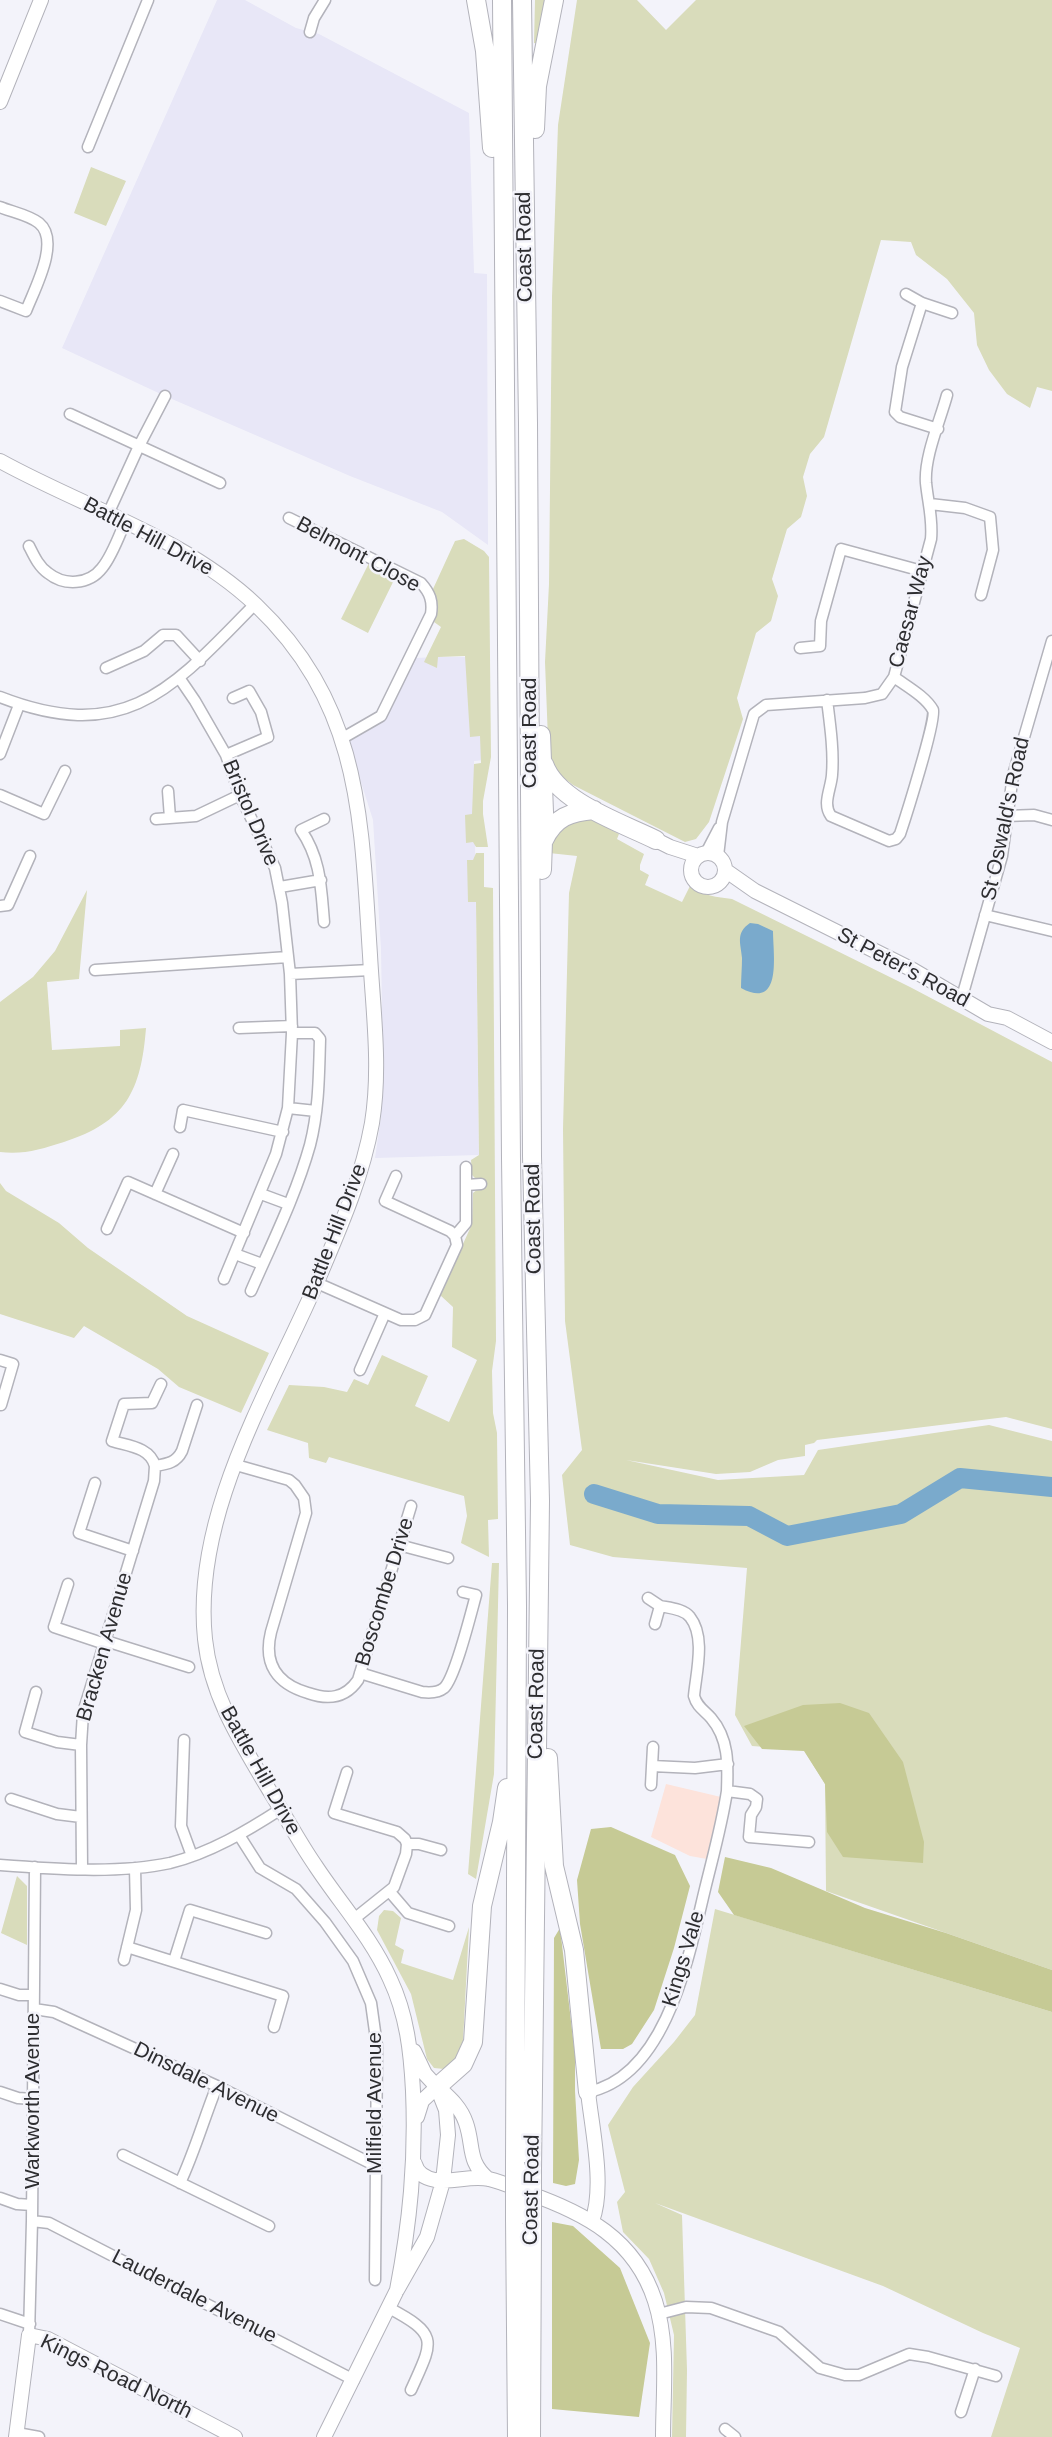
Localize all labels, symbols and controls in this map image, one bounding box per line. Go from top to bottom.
street label: Coast Road [511,191,539,303]
street label: Battle Hill Drive [79,492,217,582]
street label: Belmont Close [292,512,424,598]
street label: Caesar Way [884,553,938,671]
street label: Coast Road [517,678,543,788]
street label: St Oswald's Road [976,735,1036,903]
street label: Bristol Drive [216,756,284,870]
street label: St Peter's Road [832,923,974,1013]
street label: Battle Hill Drive [298,1160,372,1304]
street label: Coast Road [520,1163,548,1275]
street label: Boscombe Drive [350,1515,420,1669]
street label: Bracken Avenue [72,1570,138,1724]
street label: Coast Road [523,1648,551,1760]
street label: Battle Hill Drive [214,1702,306,1840]
street label: Kings Vale [658,1908,710,2010]
street label: Warkworth Avenue [20,2013,46,2189]
street label: Milfield Avenue [362,2032,388,2174]
street label: Dinsdale Avenue [129,2037,283,2129]
street label: Coast Road [518,2134,546,2246]
street label: Lauderdale Avenue [107,2245,281,2349]
street label: Kings Road North [36,2329,196,2425]

